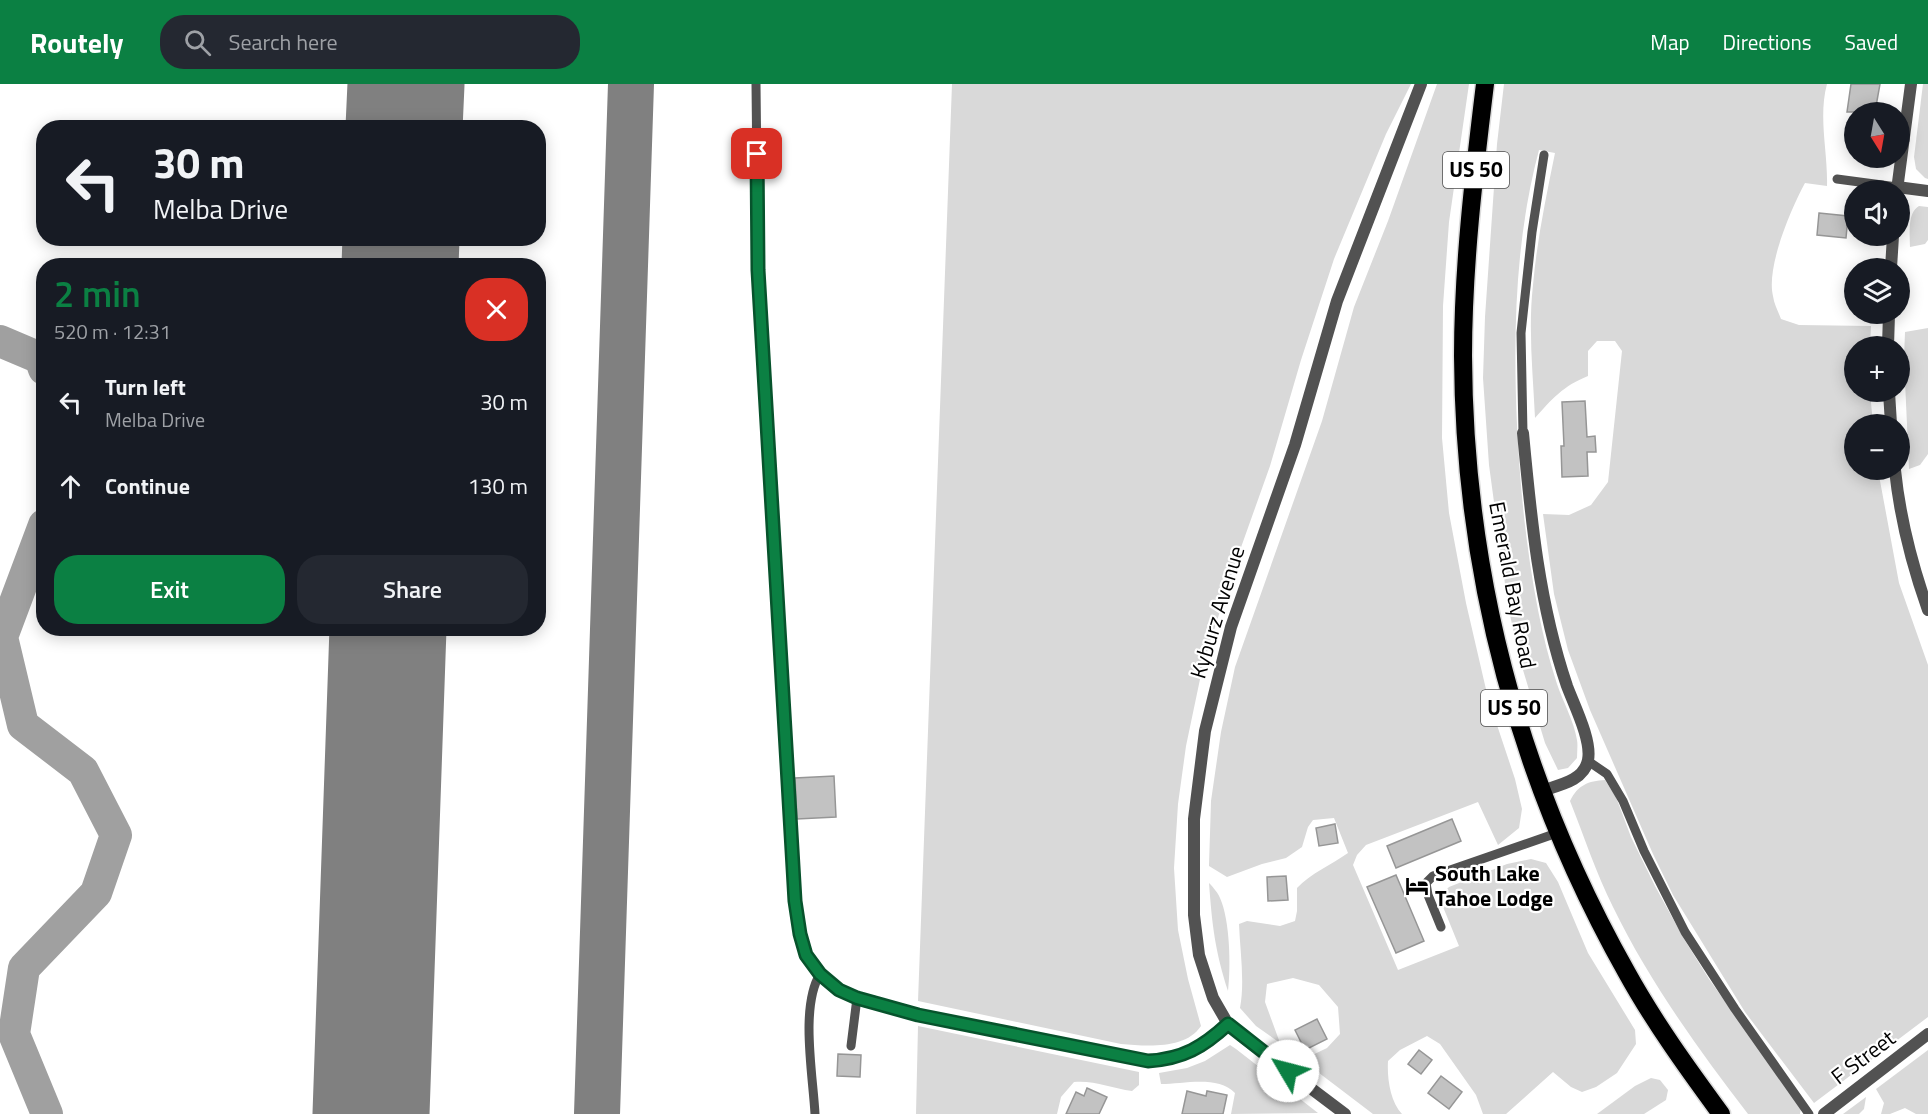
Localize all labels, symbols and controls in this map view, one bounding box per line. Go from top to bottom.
search box [160,15,580,69]
text: Routely [30,21,124,64]
text: Search here [229,25,338,59]
icon: search [181,26,214,59]
text: Map [1650,26,1690,58]
text: Directions [1723,26,1812,58]
text: Saved [1845,26,1898,58]
north arrow [1844,102,1910,168]
map controls [1844,102,1910,480]
pin [731,128,782,179]
text: 30 m [153,130,245,194]
icon: arrive [740,137,773,170]
icon: left [54,144,132,222]
road number: US 50 [1443,152,1509,188]
button: sound [1844,180,1910,246]
text: Melba Drive [153,188,288,229]
button: layers [1844,258,1910,324]
text: 2 min [54,266,141,321]
button: close [465,278,528,341]
text: 520 m · 12:31 [54,316,171,347]
button: + [1844,336,1910,402]
text: Turn left [105,370,186,404]
text: 30 m [480,385,528,419]
icon: left [54,386,87,419]
text: Melba Drive [105,404,205,435]
button: − [1844,414,1910,480]
text: Continue [105,469,190,503]
text: 130 m [468,469,528,503]
icon: ahead [54,470,87,503]
street label: Emerald Bay Road [1480,499,1546,671]
street label: Kyburz Avenue [1181,541,1253,683]
button: Exit [54,555,285,624]
button: Share [297,555,528,624]
road number: US 50 [1481,690,1547,726]
place label: South Lake Tahoe Lodge [1435,856,1553,915]
hotel icon: South Lake Tahoe Lodge [1404,873,1430,899]
street label: F Street [1824,1021,1903,1093]
position arrow [1256,1039,1320,1103]

